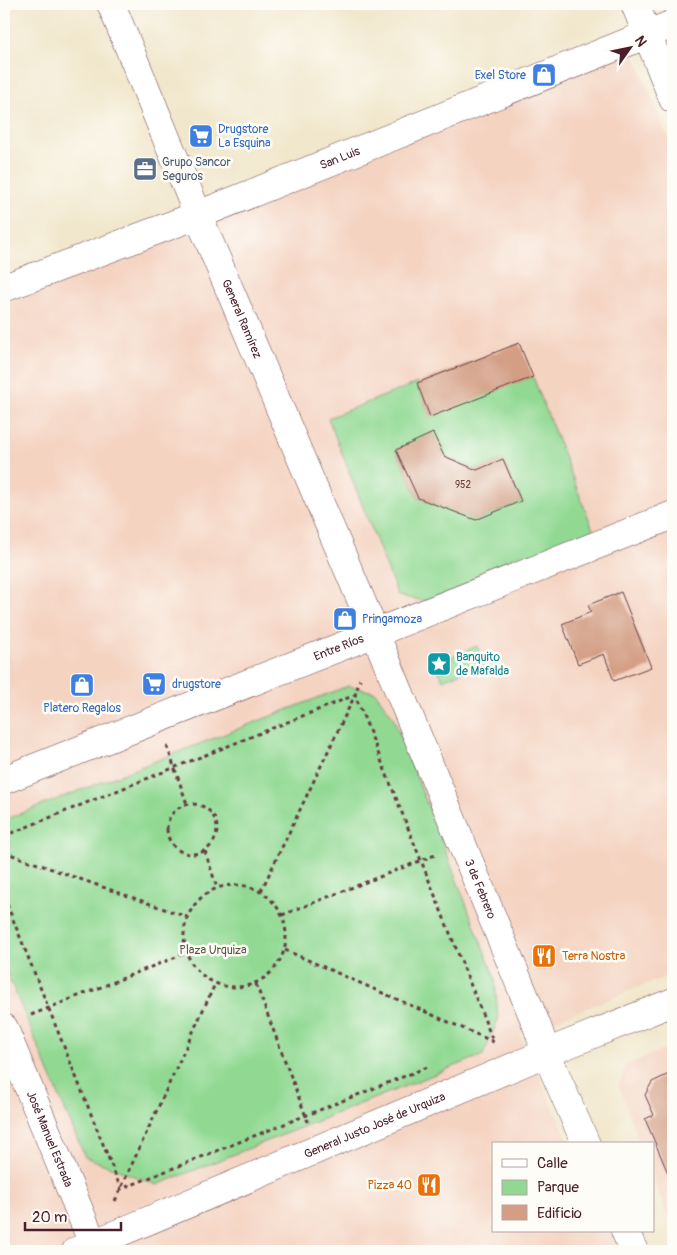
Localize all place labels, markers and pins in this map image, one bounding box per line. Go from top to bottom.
shop icon: Exel Store [531,62,557,88]
place label: Exel Store [475,68,526,83]
place label: Drugstore La Esquina [218,122,271,151]
supermarket icon: Drugstore La Esquina [188,123,214,149]
place label: Grupo Sancor Seguros [162,155,232,184]
office icon: Grupo Sancor Seguros [132,156,158,182]
shop icon: Pringamoza [332,606,358,632]
place label: Pringamoza [362,612,422,627]
place label: Banquito de Mafalda [456,650,509,679]
place icon: Banquito de Mafalda [426,651,452,677]
supermarket icon: drugstore [141,671,167,697]
shop icon: Platero Regalos [69,672,95,698]
place label: drugstore [172,677,221,692]
place label: Platero Regalos [43,701,121,716]
restaurant icon: Terra Nostra [531,943,557,969]
place label: Terra Nostra [562,949,626,964]
restaurant icon: Pizza 40 [416,1172,442,1198]
place label: Pizza 40 [367,1178,412,1193]

